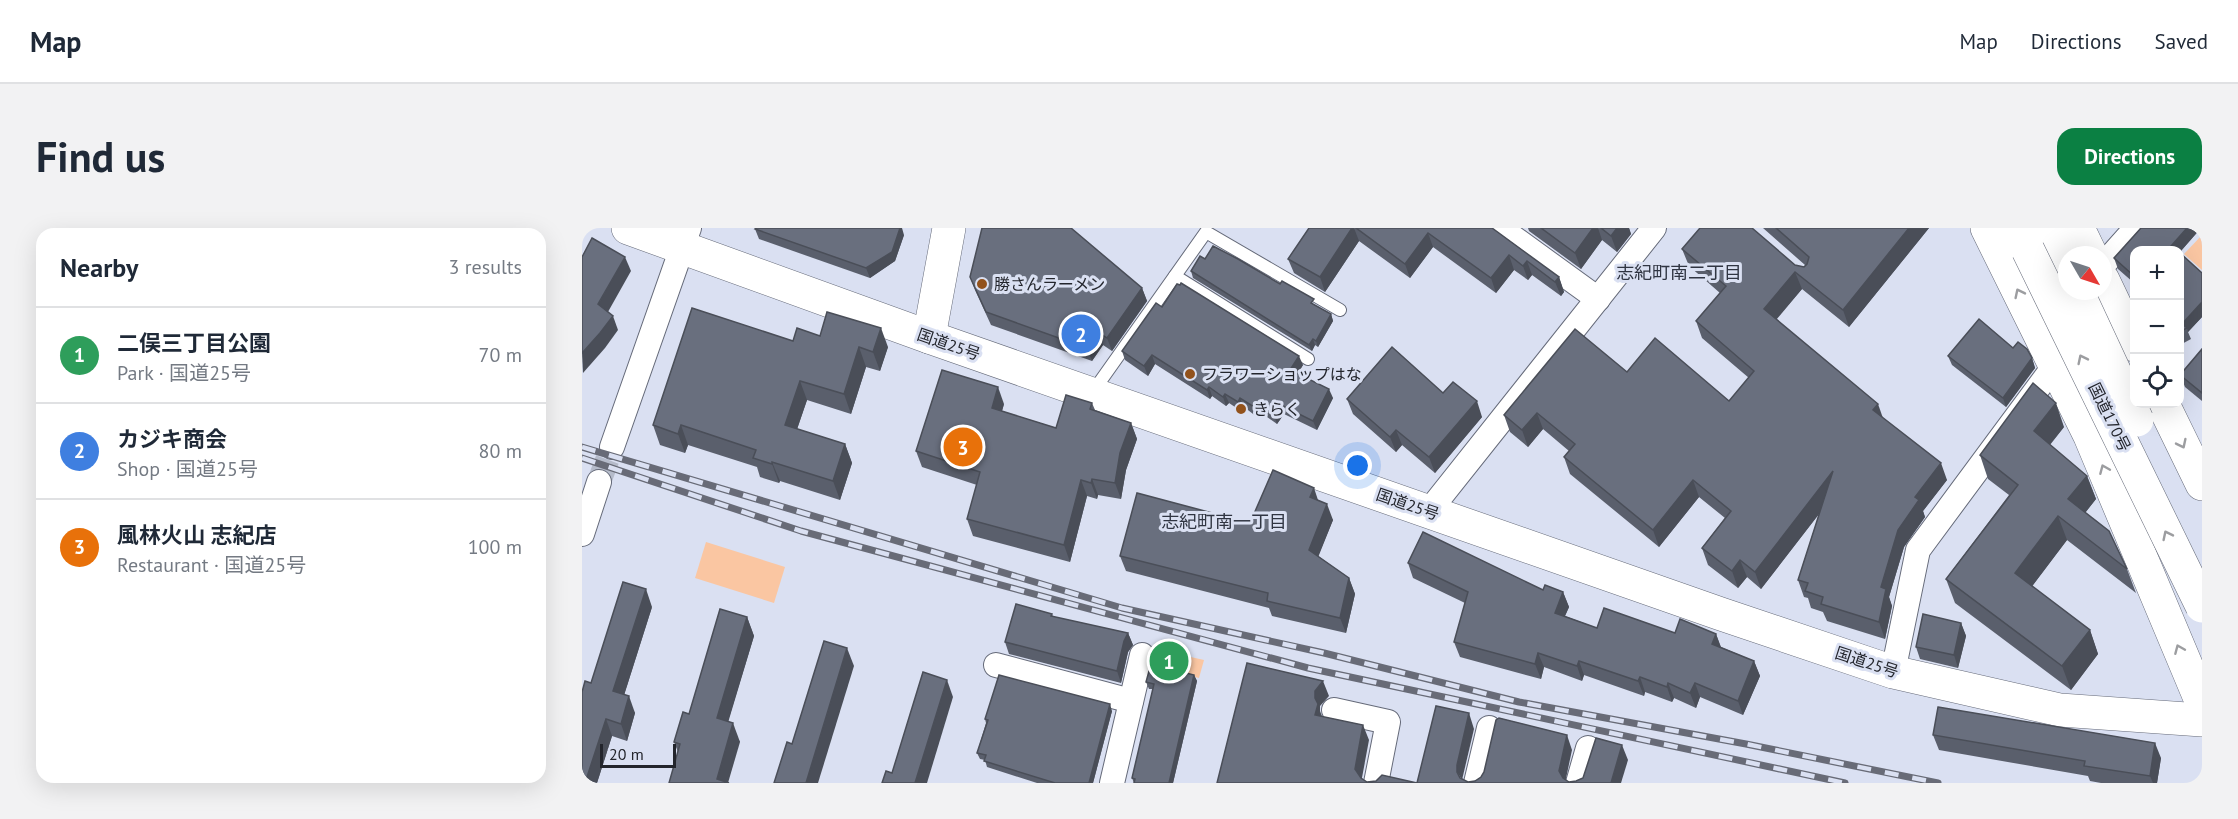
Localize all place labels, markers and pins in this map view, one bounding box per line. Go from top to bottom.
place label: 勝さんラーメン [994,274,1105,294]
marker: 勝さんラーメン [975,277,989,291]
pin: 2 [1062,312,1100,356]
place label: フラワーショップはな [1202,364,1362,384]
marker: フラワーショップはな [1183,367,1197,381]
place label: きらく [1253,399,1301,419]
marker: きらく [1234,402,1248,416]
pin: 3 [944,424,982,470]
pin: 1 [1150,638,1188,684]

